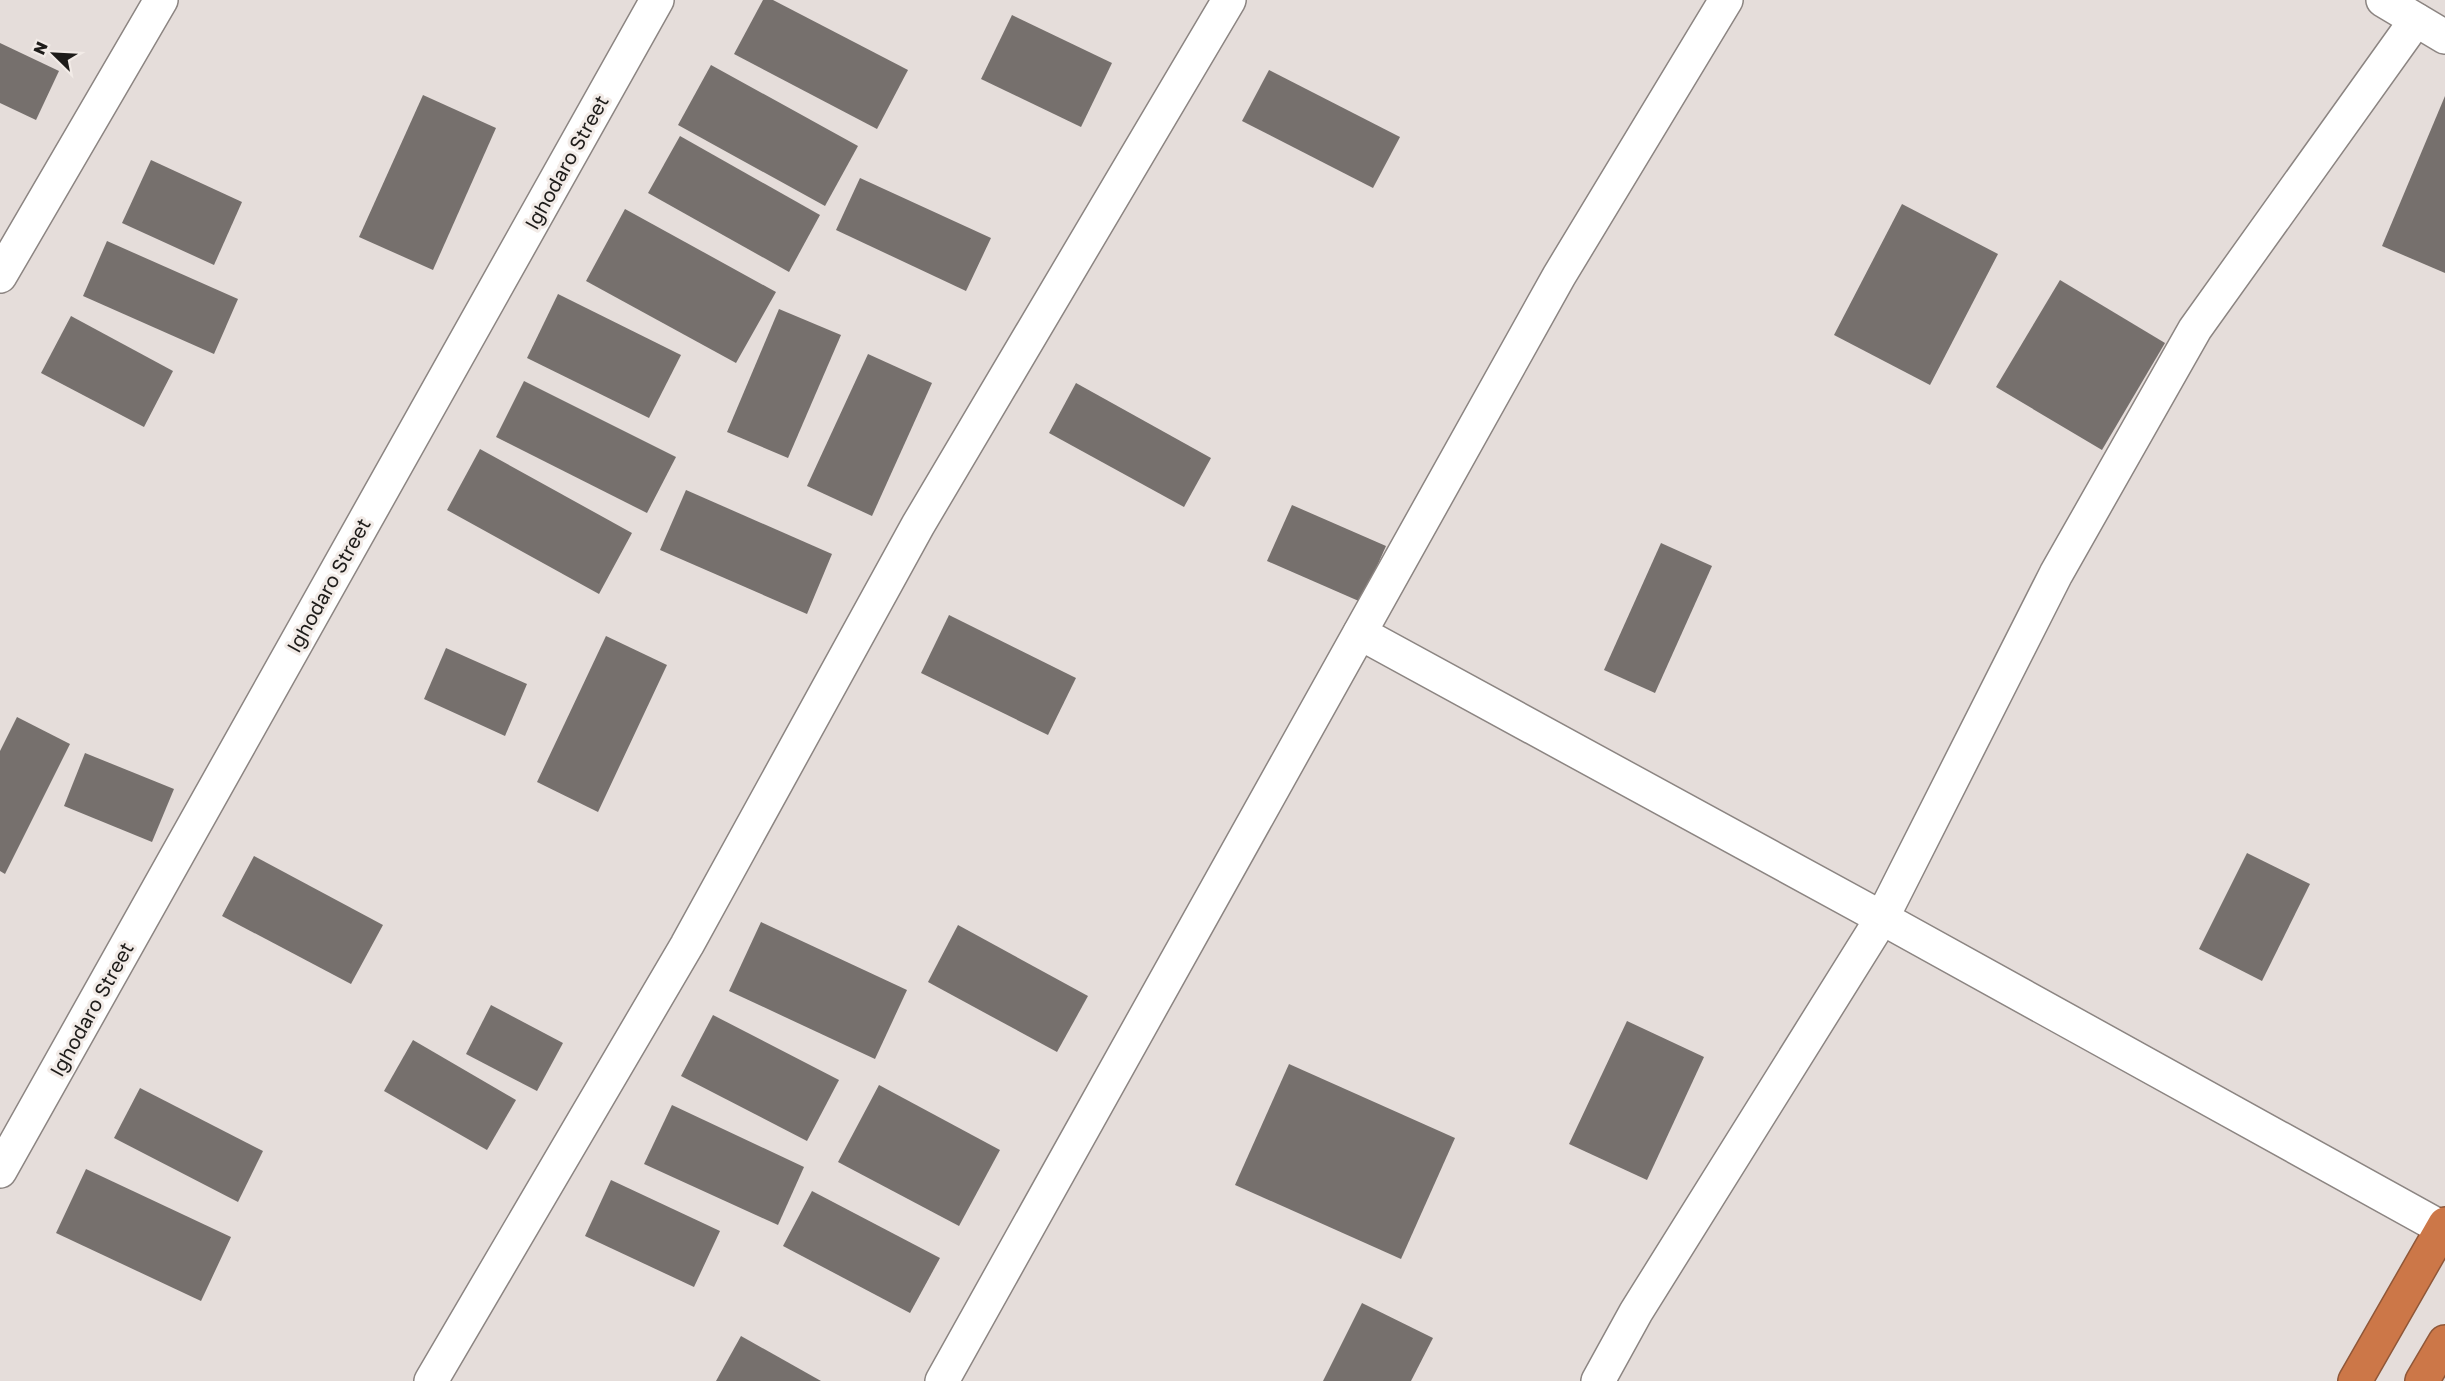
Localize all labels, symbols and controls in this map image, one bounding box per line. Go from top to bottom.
north arrow [24,24,84,84]
text: N [29,38,52,58]
street label: Ighodaro Street [519,90,613,234]
street label: Ighodaro Street [281,513,375,657]
street label: Ighodaro Street [44,937,138,1081]

